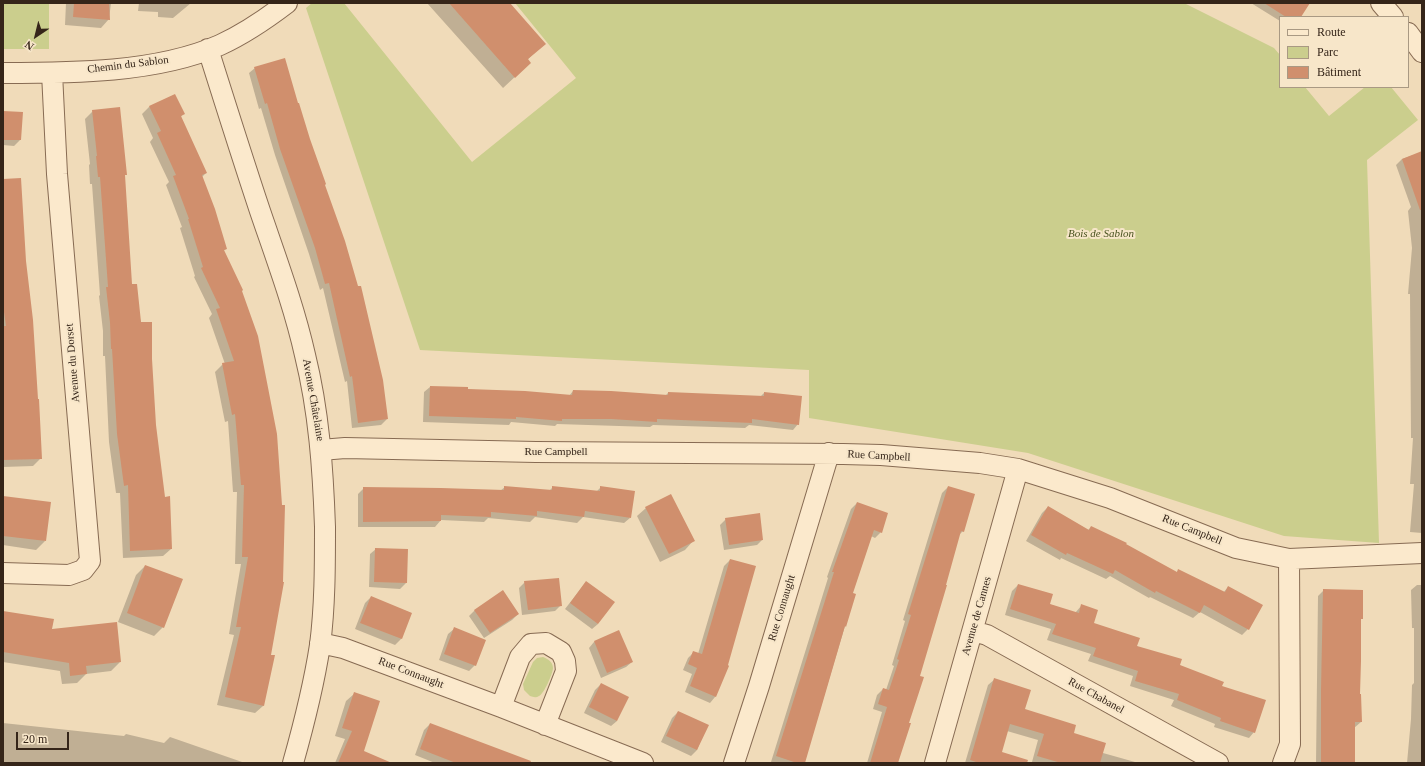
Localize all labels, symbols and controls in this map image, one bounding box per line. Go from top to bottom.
north arrow [16,16,56,56]
legend [1279,16,1409,88]
text: Route [1317,25,1346,39]
text: N [22,39,36,53]
text: Parc [1317,45,1338,59]
street label: Chemin du Sablon [87,53,169,77]
text: Bâtiment [1317,65,1361,79]
park label: Bois de Sablon [1068,227,1134,241]
street label: Avenue du Dorset [63,323,83,403]
street label: Avenue Châtelaine [299,358,327,442]
street label: Rue Campbell [524,445,588,459]
street label: Rue Campbell [847,448,911,464]
street label: Rue Campbell [1160,512,1224,548]
street label: Rue Connaught [766,573,798,643]
street label: Avenue de Cannes [959,575,995,657]
street label: Rue Connaught [377,655,445,691]
street label: Rue Chabanel [1066,675,1126,717]
scale bar [18,724,71,750]
text: 20 m [23,732,47,746]

